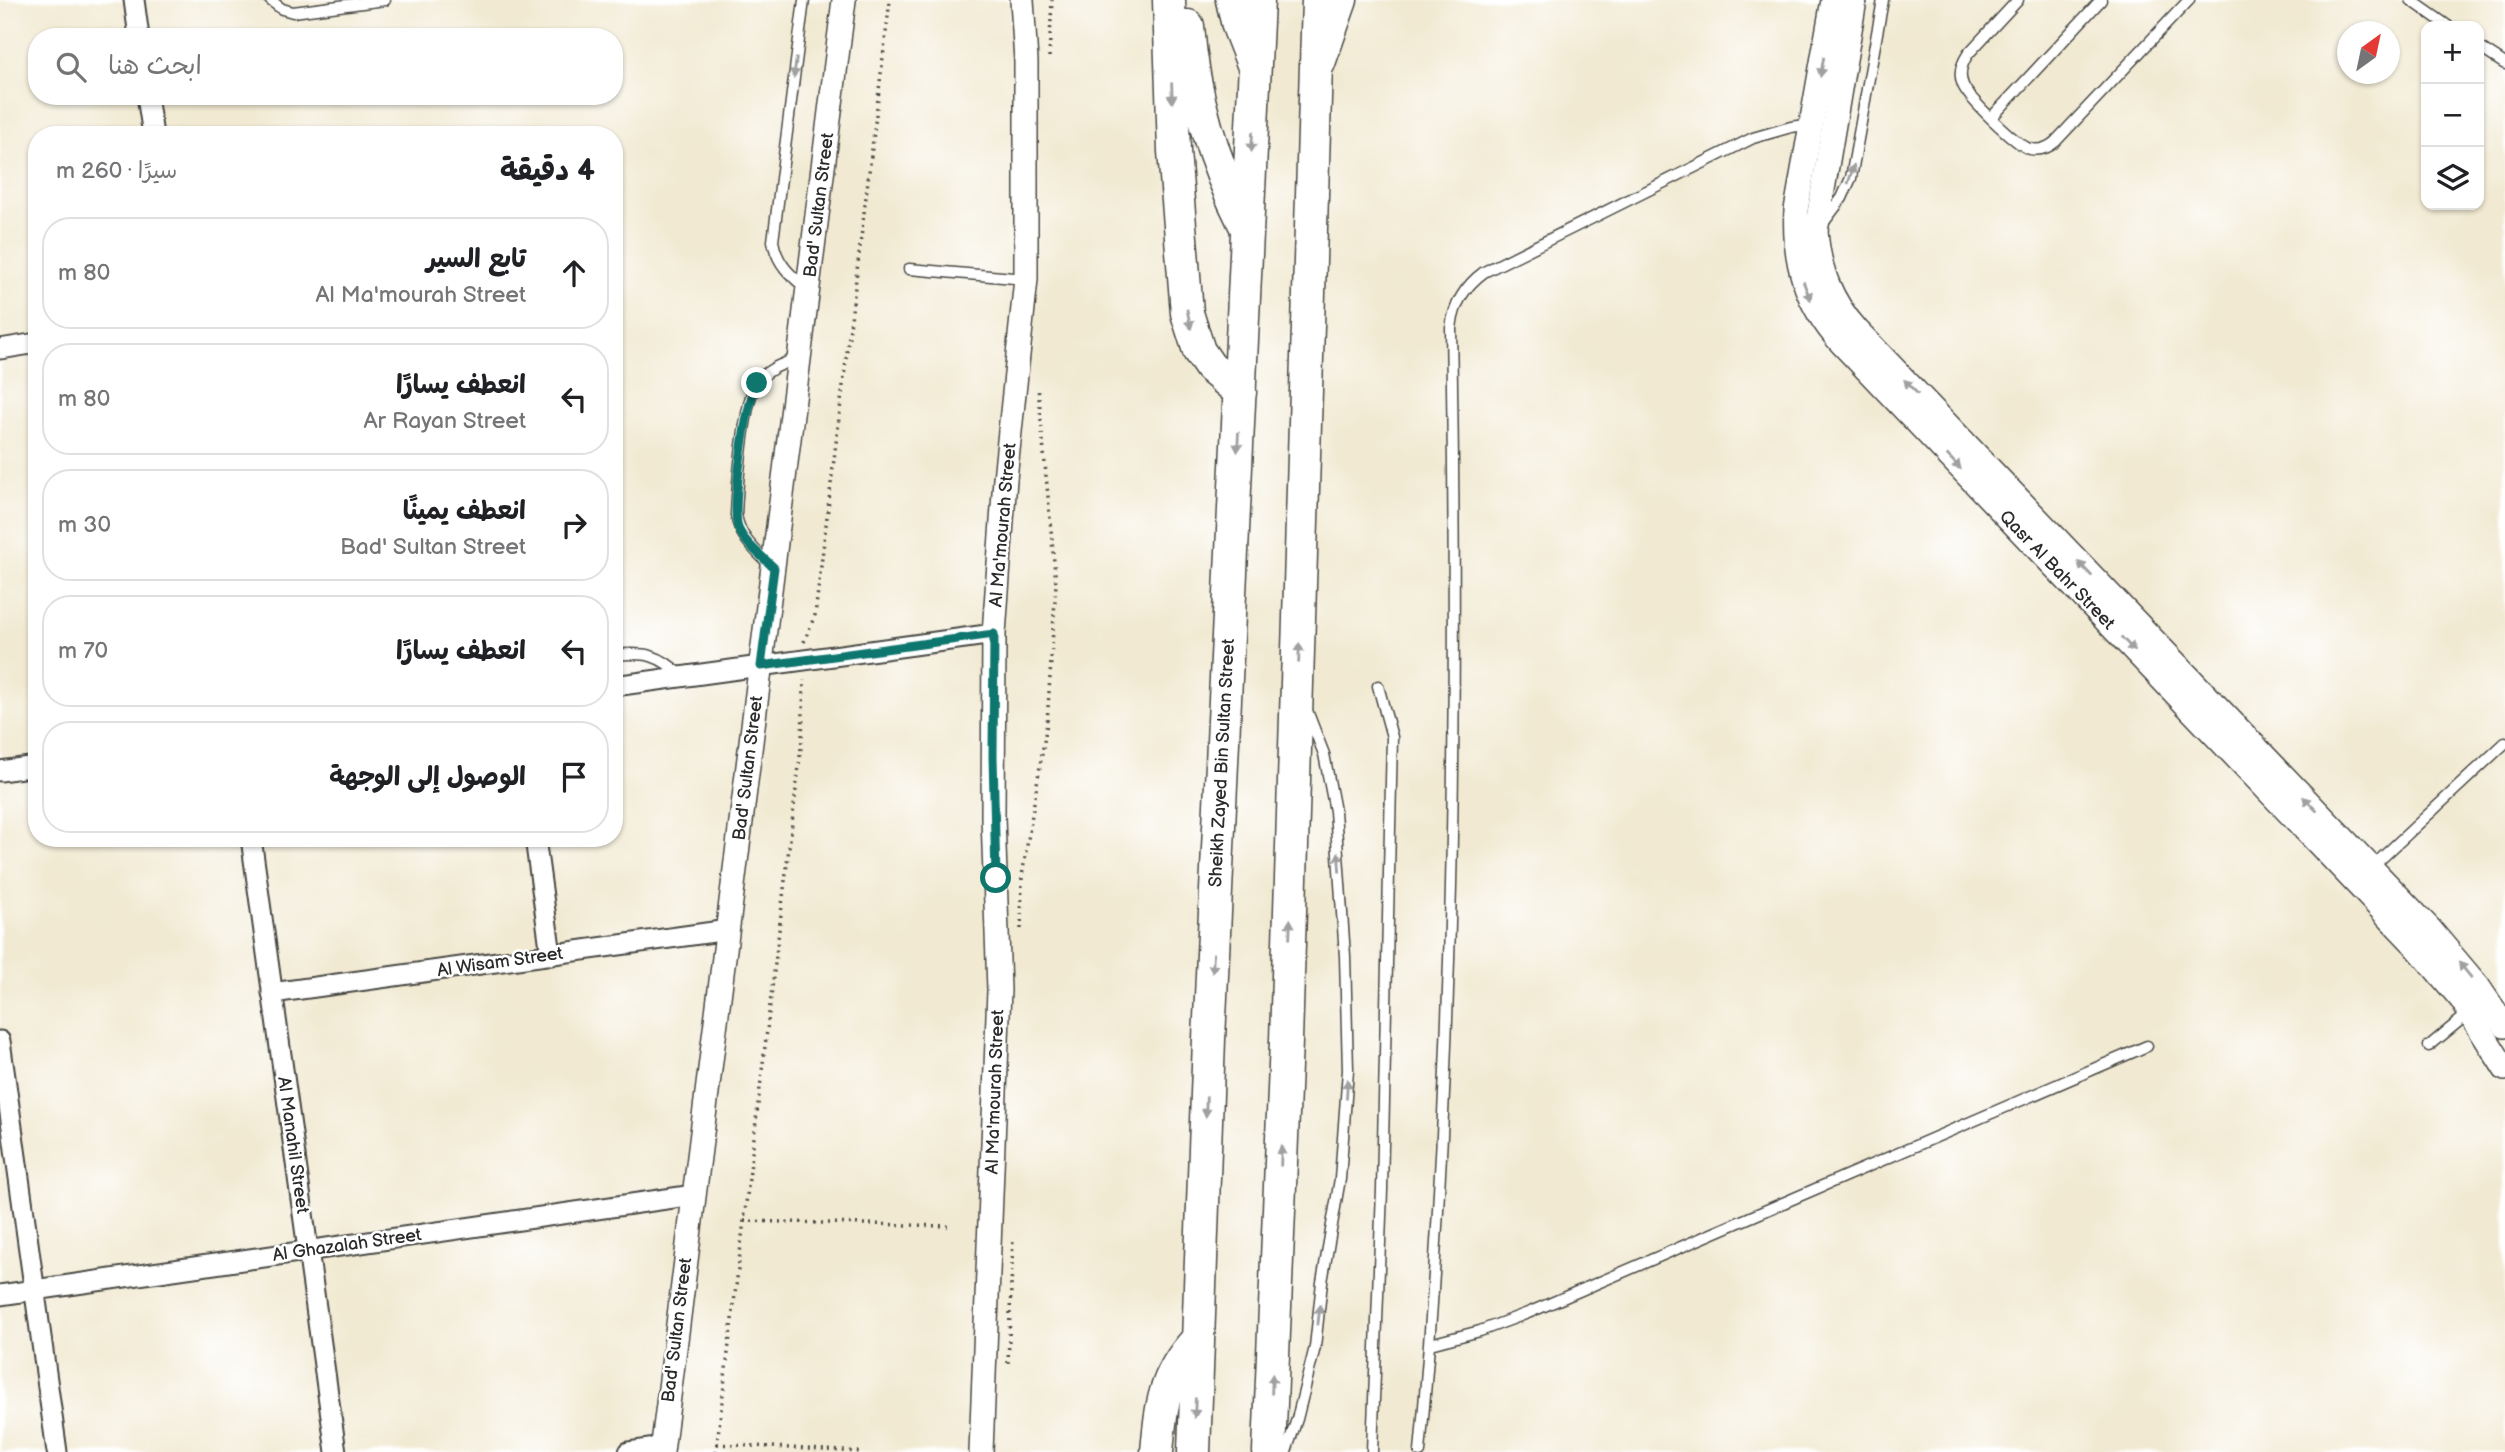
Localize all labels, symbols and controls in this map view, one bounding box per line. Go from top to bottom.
north arrow [2337,21,2400,84]
map controls [2421,21,2484,210]
button: + [2421,21,2484,84]
search box [28,28,623,105]
icon: search [52,48,90,86]
text: ابحث هنا [108,51,202,82]
one-way arrow [1816,56,1827,78]
one-way arrow [789,57,800,79]
one-way arrow [1166,82,1177,104]
button: − [2421,84,2484,147]
street label: Bad' Sultan Street [800,131,838,279]
one-way arrow [1247,131,1258,153]
button: layers [2421,147,2484,210]
text: 4 دقيقة [500,153,595,189]
text: سيرًا · 260 m [56,157,177,185]
one-way arrow [1847,164,1857,185]
text: تابع السير [426,244,526,275]
icon: ahead [555,254,593,292]
text: 80 m [58,259,110,287]
one-way arrow [1801,280,1812,301]
text: Al Ma'mourah Street [315,281,526,309]
one-way arrow [1183,308,1194,330]
route end [741,367,772,398]
text: انعطف يسارًا [396,370,526,401]
one-way arrow [1903,378,1920,395]
icon: left [555,380,593,418]
text: 80 m [58,385,110,413]
text: Ar Rayan Street [363,407,526,435]
one-way arrow [1232,431,1243,453]
street label: Al Ma'mourah Street [985,442,1021,608]
one-way arrow [1946,453,1962,470]
text: انعطف يمينًا [403,496,526,527]
icon: right [555,506,593,544]
street label: Qasr Al Bahr Street [1995,506,2119,634]
text: 30 m [58,511,111,539]
text: Bad' Sultan Street [340,533,526,561]
one-way arrow [2078,561,2094,578]
icon: left [555,632,593,670]
text: انعطف يسارًا [396,636,526,667]
one-way arrow [2120,636,2137,653]
text: 70 m [58,637,108,665]
street label: Sheikh Zayed Bin Sultan Street [1205,638,1239,888]
one-way arrow [1293,642,1304,664]
street label: Bad' Sultan Street [729,694,767,842]
icon: arrive [555,758,593,796]
text: الوصول إلى الوجهة [329,762,526,793]
one-way arrow [2303,796,2319,813]
one-way arrow [1333,851,1344,873]
route start [980,862,1011,893]
one-way arrow [1284,918,1295,940]
street label: Al Wisam Street [436,943,565,981]
one-way arrow [1207,952,1218,974]
one-way arrow [2458,962,2473,980]
street label: Al Ma'mourah Street [982,1009,1008,1175]
street label: Al Manahil Street [273,1075,313,1215]
one-way arrow [1342,1078,1353,1100]
one-way arrow [1201,1096,1212,1118]
one-way arrow [1276,1145,1287,1167]
street label: Al Ghazalah Street [271,1224,423,1266]
street label: Bad' Sultan Street [658,1256,696,1404]
one-way arrow [1314,1303,1325,1325]
one-way arrow [1266,1373,1277,1395]
one-way arrow [1189,1397,1201,1419]

